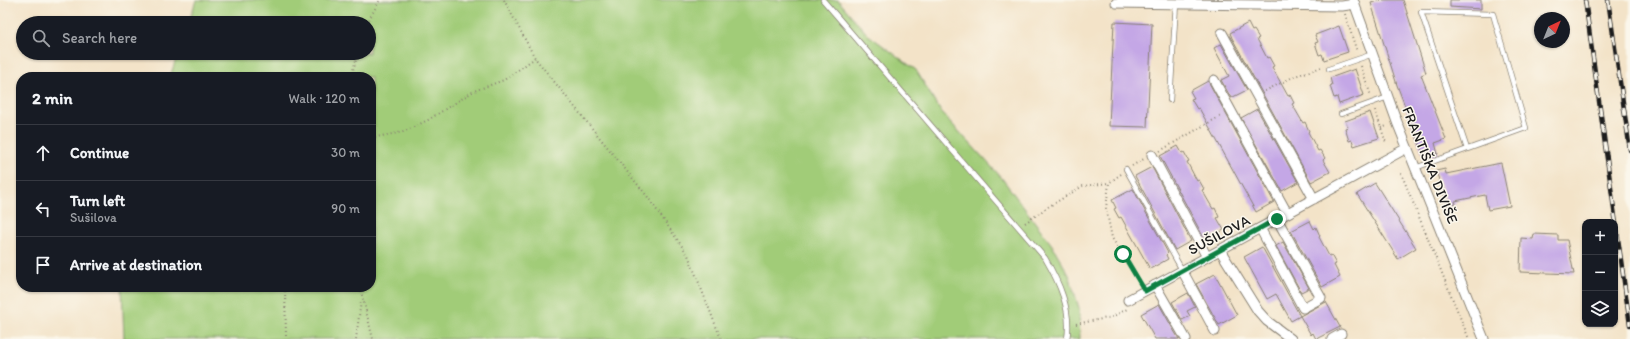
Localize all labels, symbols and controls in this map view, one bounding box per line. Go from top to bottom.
north arrow [1534,12,1570,48]
search box [16,16,376,60]
icon: search [30,27,52,49]
text: Search here [62,29,137,47]
text: 2 min [32,88,72,108]
text: Walk · 120 m [289,91,360,106]
street label: FRANTIŠKA DIVIŠE [1398,104,1462,226]
icon: ahead [32,142,54,164]
text: Continue [70,144,129,162]
text: 30 m [331,145,360,160]
text: Turn left [70,192,125,210]
icon: left [32,198,54,220]
text: 90 m [331,201,360,216]
text: Sušilova [70,210,117,225]
route end [1268,210,1286,228]
street label: SUŠILOVA [1185,211,1253,259]
map controls [1582,219,1618,327]
button: + [1582,219,1618,255]
route start [1114,245,1132,263]
icon: arrive [32,254,54,276]
button: − [1582,255,1618,291]
text: Arrive at destination [70,256,202,274]
button: layers [1582,291,1618,327]

